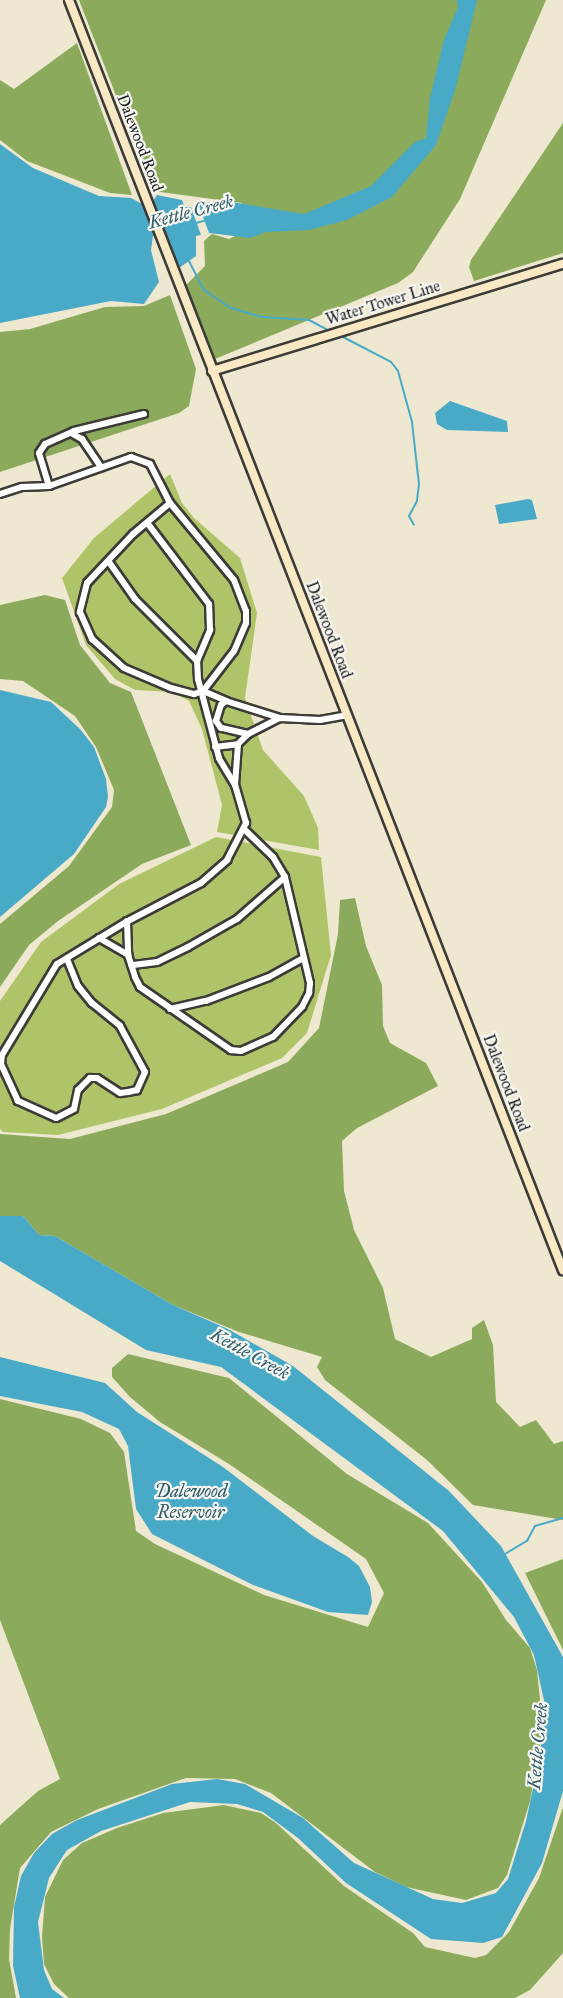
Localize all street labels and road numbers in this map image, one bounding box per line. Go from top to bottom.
street label: Dalewood Road [113,92,167,194]
street label: Water Tower Line [323,276,443,330]
street label: Dalewood Road [302,579,356,681]
street label: Dalewood Road [479,1032,533,1134]

